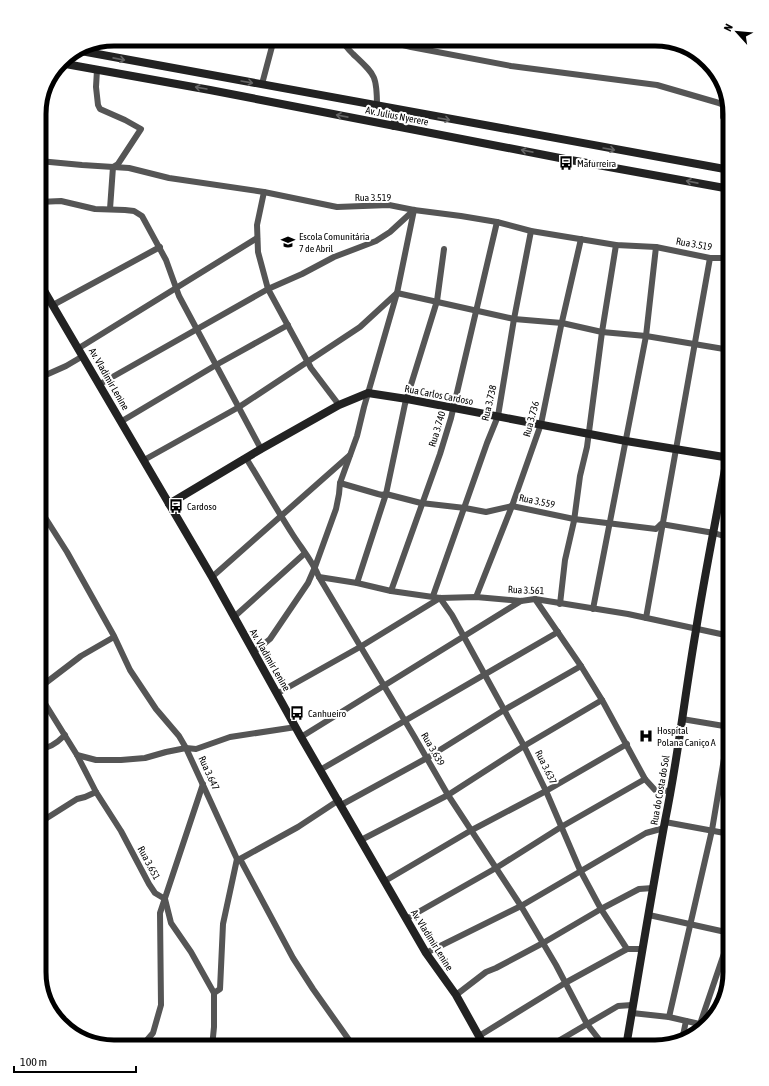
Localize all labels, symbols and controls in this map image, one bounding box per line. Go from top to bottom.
north arrow [717,12,757,52]
text: N [721,22,735,33]
one-way arrow [112,55,125,63]
one-way arrow [240,78,253,86]
one-way arrow [195,84,208,92]
street label: Av. Julius Nyerere [365,104,430,128]
one-way arrow [336,111,349,119]
one-way arrow [437,115,450,123]
one-way arrow [602,145,615,153]
one-way arrow [520,147,533,155]
bus stop icon: Mafurreira [558,155,574,171]
place label: Mafurreira [577,158,616,169]
one-way arrow [686,177,699,185]
street label: Rua 3.519 [355,192,392,203]
place label: Escola Comunitária 7 de Abril [299,231,370,254]
school or university icon: Escola Comunitária 7 de Abril [280,234,296,250]
street label: Rua 3.519 [675,235,713,253]
street label: Av. Vladimir Lenine [87,346,131,412]
street label: Rua Carlos Cardoso [404,383,475,407]
street label: Rua 3.738 [480,384,499,422]
street label: Rua 3.736 [521,400,541,438]
street label: Rua 3.740 [426,410,448,448]
street label: Rua 3.559 [518,492,556,510]
bus stop icon: Cardoso [168,498,184,514]
place label: Cardoso [187,501,217,512]
street label: Rua 3.561 [508,584,545,596]
street label: Av. Vladimir Lenine [248,627,292,693]
bus stop icon: Canhueiro [289,705,305,721]
place label: Canhueiro [308,708,346,719]
place label: Hospital Polana Caniço A [657,725,716,748]
hospital icon: Hospital Polana Caniço A [638,728,654,744]
street label: Rua 3.639 [419,730,447,768]
street label: Rua 3.637 [533,748,559,786]
street label: Rua 3.647 [196,754,222,792]
street label: Rua do Costa do Sol [648,754,672,826]
street label: Rua 3.651 [136,844,163,882]
street label: Av. Vladimir Lenine [409,907,455,973]
scale bar [14,1048,136,1074]
text: 100 m [20,1055,47,1069]

